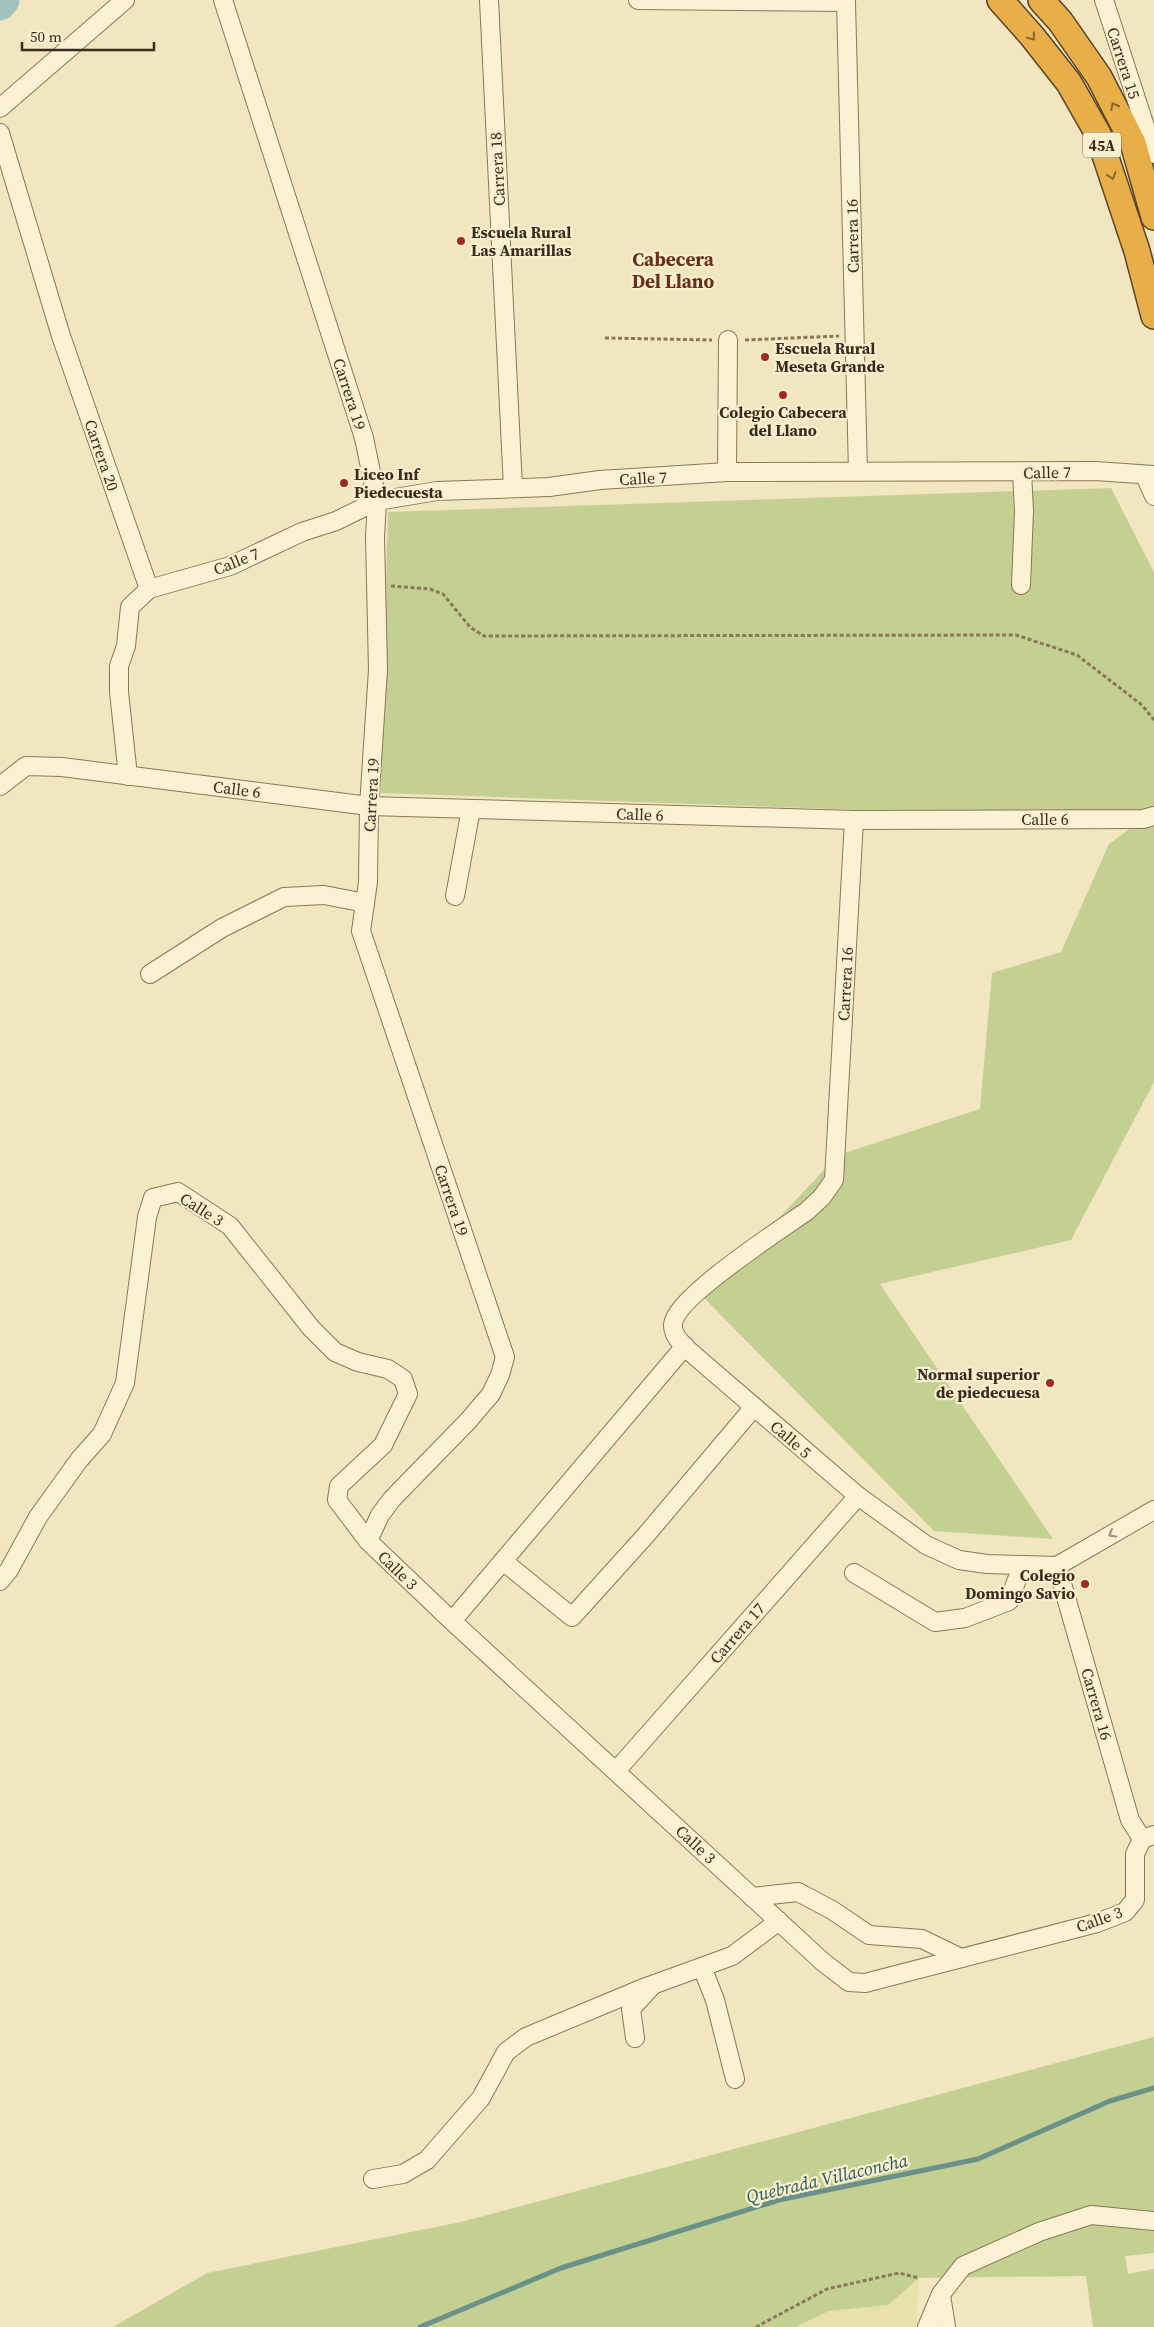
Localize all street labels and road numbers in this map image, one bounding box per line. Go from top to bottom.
street label: Carrera 15 [1102,24,1146,102]
street label: Carrera 18 [484,131,510,207]
road number: 45A [1083,132,1121,158]
street label: Carrera 16 [840,199,864,273]
street label: Carrera 19 [328,355,372,433]
street label: Carrera 20 [80,416,124,494]
street label: Calle 7 [1023,461,1071,483]
street label: Calle 7 [619,466,667,490]
street label: Calle 7 [210,542,262,580]
street label: Carrera 19 [358,757,384,833]
street label: Calle 6 [212,775,262,803]
street label: Calle 6 [616,802,664,826]
street label: Calle 6 [1021,808,1069,830]
street label: Carrera 16 [832,946,858,1022]
street label: Carrera 19 [430,1161,474,1239]
street label: Calle 3 [176,1187,228,1231]
street label: Calle 5 [766,1415,816,1463]
street label: Calle 3 [373,1546,423,1594]
street label: Carrera 17 [704,1598,770,1668]
street label: Carrera 16 [1076,1665,1118,1743]
street label: Calle 3 [671,1820,721,1868]
street label: Calle 3 [1073,1901,1125,1937]

